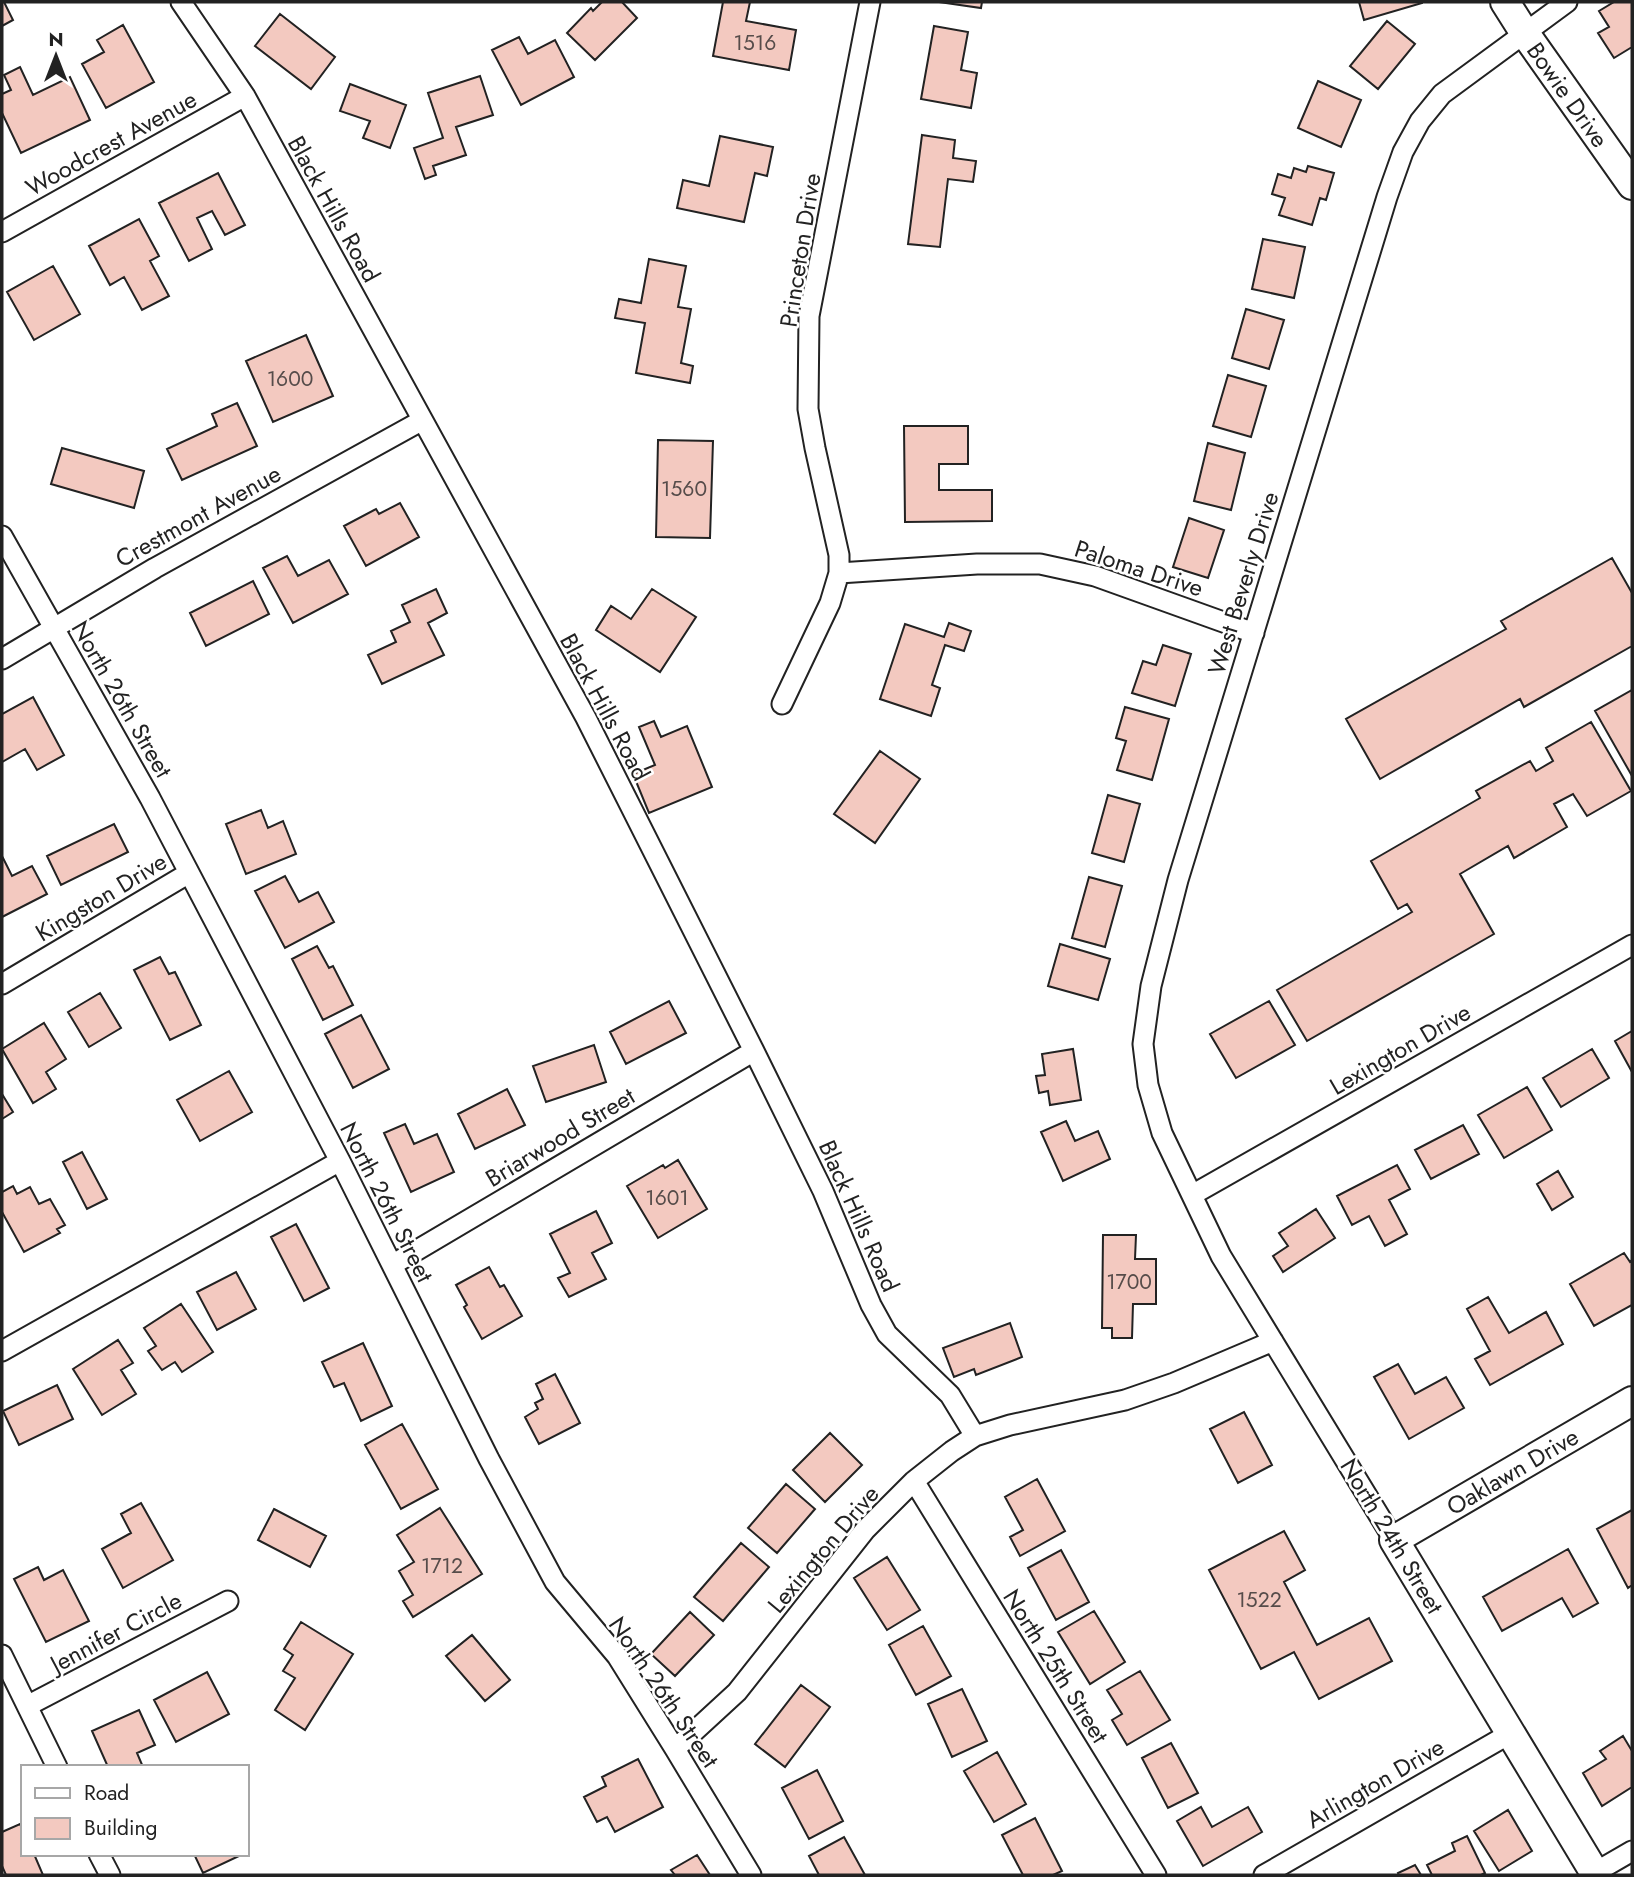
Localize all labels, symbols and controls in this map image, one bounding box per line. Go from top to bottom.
north arrow [21,21,91,91]
text: N [48,26,64,53]
house number: 1516 [734,28,776,58]
street label: Bowie Drive [1519,35,1617,154]
street label: Woodcrest Avenue [19,81,203,205]
street label: Black Hills Road [279,129,389,289]
street label: Princeton Drive [771,170,829,330]
house number: 1600 [267,364,313,394]
street label: Crestmont Avenue [109,456,287,576]
house number: 1560 [661,474,707,504]
street label: West Beverly Drive [1199,487,1287,679]
street label: Paloma Drive [1070,531,1208,605]
street label: North 26th Street [63,614,181,784]
street label: Black Hills Road [551,627,659,787]
street label: Kingston Drive [29,844,173,950]
street label: Lexington Drive [1323,994,1477,1104]
street label: Briarwood Street [479,1078,642,1195]
street label: North 26th Street [331,1116,443,1288]
street label: Black Hills Road [810,1135,908,1297]
house number: 1601 [645,1183,689,1213]
house number: 1700 [1106,1267,1152,1297]
street label: Oaklawn Drive [1440,1419,1585,1523]
street label: North 24th Street [1332,1452,1452,1621]
street label: Lexington Drive [759,1477,887,1621]
house number: 1712 [421,1551,463,1581]
street label: North 25th Street [995,1582,1117,1750]
street label: Jennifer Circle [42,1583,188,1683]
house number: 1522 [1236,1585,1282,1615]
street label: North 26th Street [600,1609,728,1775]
street label: Arlington Drive [1300,1729,1450,1837]
legend [21,1765,248,1856]
text: Road [84,1778,129,1808]
text: Building [84,1813,157,1843]

